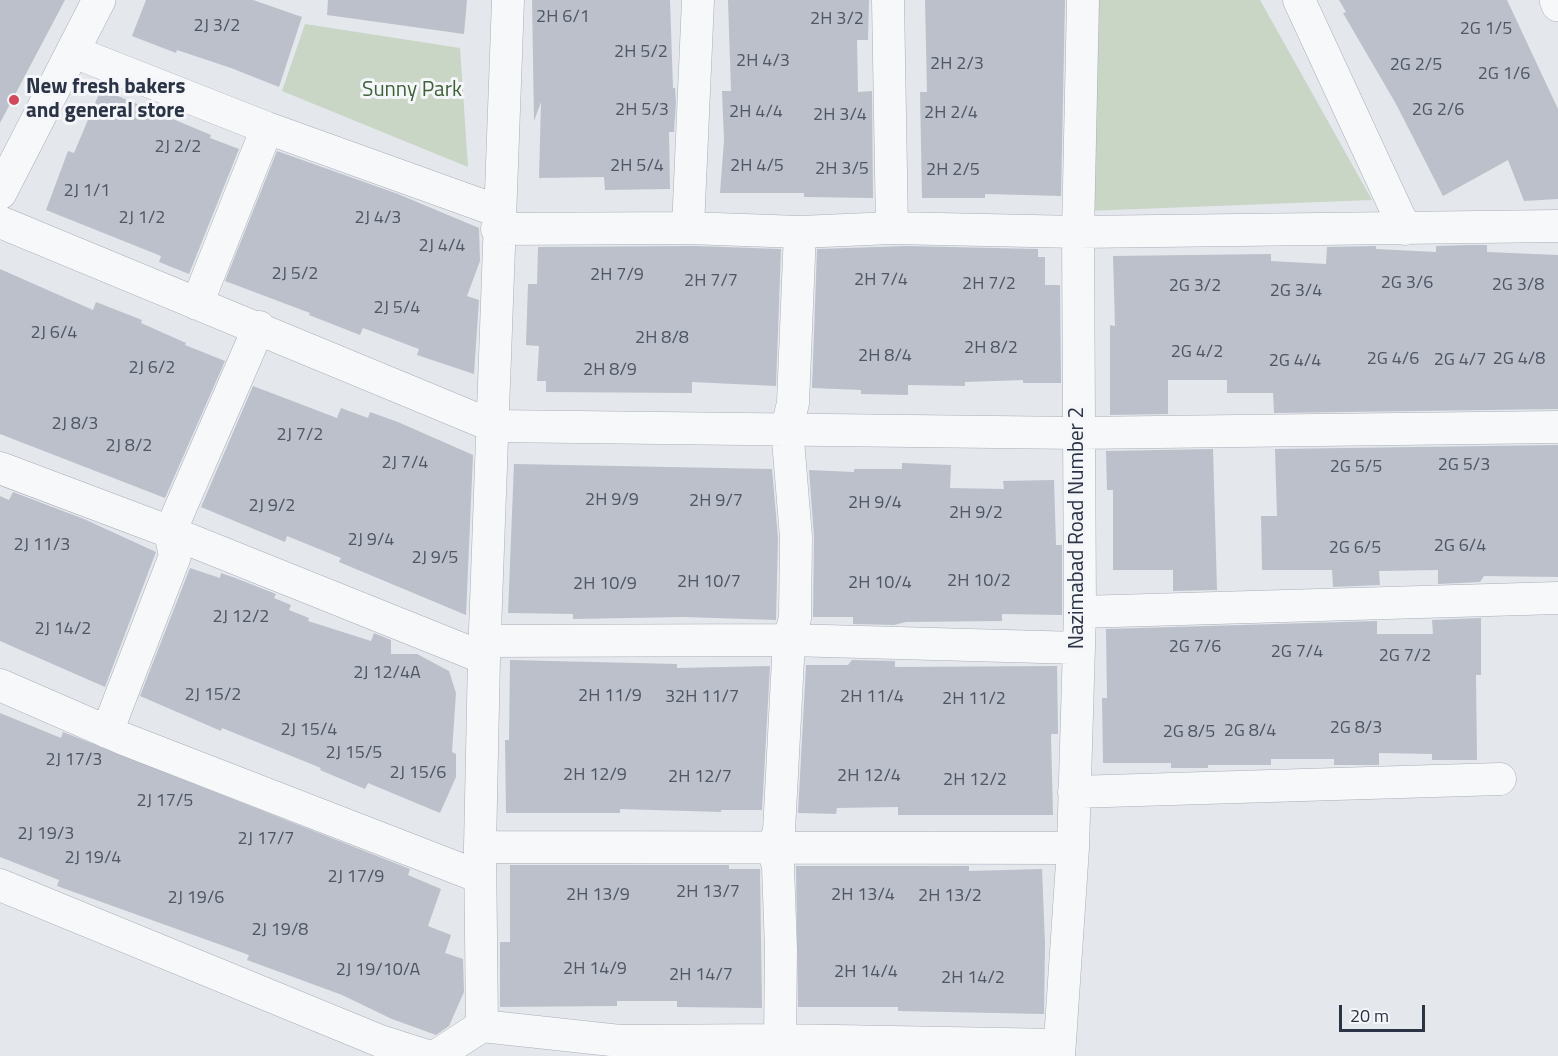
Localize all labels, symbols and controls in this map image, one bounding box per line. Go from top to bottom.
house number: 2H 6/1 [536,7,590,29]
house number: 2H 3/2 [810,9,864,31]
house number: 2J 3/2 [194,16,240,38]
house number: 2G 1/5 [1460,19,1512,41]
house number: 2H 5/2 [614,42,668,64]
house number: 2H 4/3 [736,51,790,73]
house number: 2H 2/3 [930,54,984,76]
house number: 2G 2/5 [1390,55,1442,77]
house number: 2G 1/6 [1478,64,1530,86]
place label: New fresh bakers and general store [26,75,185,125]
park label: Sunny Park [362,78,462,104]
marker: New fresh bakers and general store [7,93,21,107]
house number: 2H 5/3 [615,100,669,122]
house number: 2G 2/6 [1412,100,1464,122]
house number: 2H 4/4 [729,102,783,124]
house number: 2H 2/4 [924,103,978,125]
house number: 2H 3/4 [813,105,867,127]
house number: 2J 2/2 [155,137,201,159]
house number: 2H 5/4 [610,156,664,178]
house number: 2H 4/5 [730,156,784,178]
house number: 2H 3/5 [815,159,869,181]
house number: 2H 2/5 [926,160,980,182]
house number: 2J 1/1 [64,181,110,203]
house number: 2J 1/2 [119,208,165,230]
house number: 2J 4/3 [355,208,401,230]
house number: 2J 4/4 [419,236,465,258]
house number: 2J 5/2 [272,264,318,286]
house number: 2H 7/9 [590,265,644,287]
house number: 2H 7/4 [854,270,908,292]
house number: 2H 7/7 [684,271,738,293]
house number: 2G 3/6 [1381,273,1433,295]
house number: 2H 7/2 [962,274,1016,296]
house number: 2G 3/8 [1492,275,1544,297]
house number: 2G 3/2 [1169,276,1221,298]
house number: 2G 3/4 [1270,281,1322,303]
house number: 2J 5/4 [374,298,420,320]
house number: 2J 6/4 [31,323,77,345]
house number: 2H 8/8 [635,328,689,350]
house number: 2H 8/2 [964,338,1018,360]
house number: 2G 4/2 [1171,342,1223,364]
house number: 2H 8/4 [858,346,912,368]
house number: 2G 4/6 [1367,349,1419,371]
house number: 2G 4/8 [1493,349,1545,371]
house number: 2G 4/7 [1434,350,1486,372]
house number: 2G 4/4 [1269,351,1321,373]
house number: 2J 6/2 [129,358,175,380]
house number: 2H 8/9 [583,360,637,382]
street label: Nazimabad Road Number 2 [1065,407,1091,649]
house number: 2J 8/3 [52,414,98,436]
house number: 2J 7/2 [277,425,323,447]
house number: 2J 8/2 [106,436,152,458]
house number: 2J 7/4 [382,453,428,475]
house number: 2G 5/3 [1438,455,1490,477]
house number: 2G 5/5 [1330,457,1382,479]
house number: 2H 9/9 [585,490,639,512]
house number: 2H 9/7 [689,491,743,513]
house number: 2H 9/4 [848,493,902,515]
house number: 2J 9/2 [249,496,295,518]
house number: 2H 9/2 [949,503,1003,525]
house number: 2J 9/4 [348,530,394,552]
house number: 2J 11/3 [14,535,70,557]
house number: 2G 6/4 [1434,536,1486,558]
house number: 2G 6/5 [1329,538,1381,560]
house number: 2J 9/5 [412,548,458,570]
house number: 2H 10/2 [947,571,1011,593]
house number: 2H 10/7 [677,572,741,594]
house number: 2H 10/4 [848,573,912,595]
house number: 2H 10/9 [573,574,637,596]
house number: 2J 12/2 [213,607,269,629]
house number: 2J 14/2 [35,619,91,641]
house number: 2G 7/6 [1169,637,1221,659]
house number: 2G 7/4 [1271,642,1323,664]
house number: 2G 7/2 [1379,646,1431,668]
house number: 2J 12/4A [353,663,421,685]
house number: 2J 15/2 [185,685,241,707]
house number: 2H 11/9 [578,686,642,708]
house number: 32H 11/7 [665,687,739,709]
house number: 2H 11/4 [840,687,904,709]
house number: 2H 11/2 [942,689,1006,711]
house number: 2G 8/3 [1330,718,1382,740]
house number: 2J 15/4 [281,720,337,742]
house number: 2G 8/4 [1224,721,1276,743]
house number: 2G 8/5 [1163,722,1215,744]
house number: 2J 15/5 [326,743,382,765]
house number: 2J 17/3 [46,750,102,772]
house number: 2J 15/6 [390,763,446,785]
house number: 2H 12/9 [563,765,627,787]
house number: 2H 12/4 [837,766,901,788]
house number: 2H 12/7 [668,767,732,789]
house number: 2H 12/2 [943,770,1007,792]
house number: 2J 17/5 [137,791,193,813]
house number: 2J 19/3 [18,824,74,846]
house number: 2J 17/7 [238,829,294,851]
house number: 2J 19/4 [65,848,121,870]
house number: 2J 17/9 [328,867,384,889]
house number: 2H 13/7 [676,882,740,904]
house number: 2H 13/9 [566,885,630,907]
house number: 2H 13/4 [831,885,895,907]
house number: 2H 13/2 [918,886,982,908]
house number: 2J 19/6 [168,888,224,910]
house number: 2J 19/8 [252,920,308,942]
house number: 2H 14/9 [563,959,627,981]
house number: 2J 19/10/A [336,960,420,982]
house number: 2H 14/4 [834,962,898,984]
house number: 2H 14/7 [669,965,733,987]
house number: 2H 14/2 [941,968,1005,990]
scale bar [1342,993,1428,1031]
text: 20 m [1350,1002,1389,1029]

